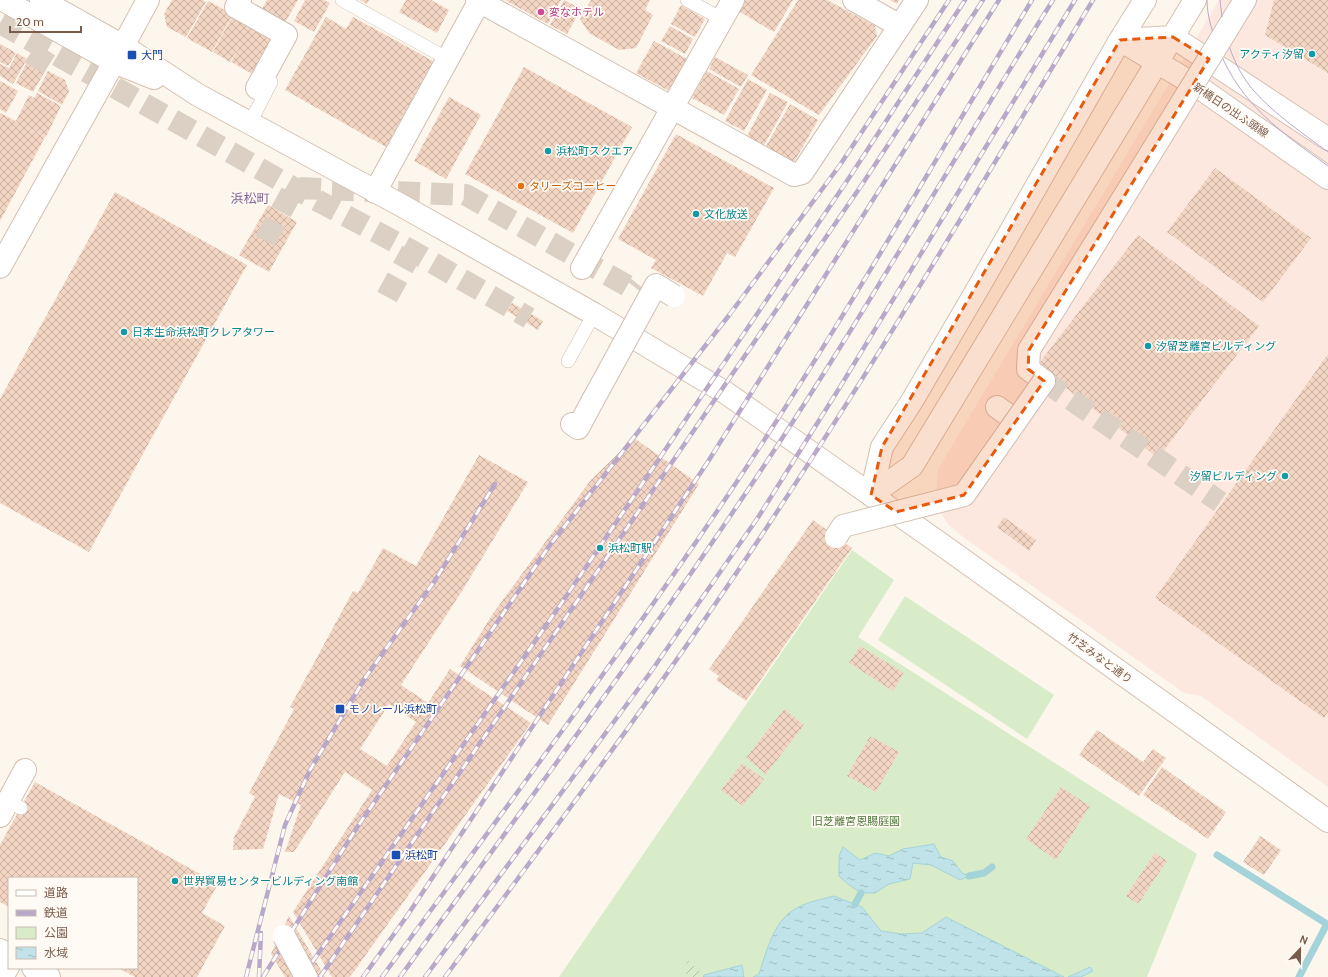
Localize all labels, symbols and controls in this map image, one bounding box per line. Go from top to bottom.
place label: 変なホテル [549,5,604,19]
marker: 変なホテル [536,7,546,17]
scale bar [10,8,81,34]
text: 20 m [16,14,44,29]
place label: アクティ汐留 [1239,47,1304,61]
place label: 大門 [141,48,163,62]
marker: 大門 [126,49,138,61]
marker: アクティ汐留 [1307,49,1317,59]
street label: 新橋日の出ふ頭線 [1191,80,1271,140]
place label: 浜松町スクエア [556,144,633,158]
marker: 浜松町スクエア [543,146,553,156]
place label: タリーズコーヒー [529,179,616,193]
marker: タリーズコーヒー [516,181,526,191]
district label: 浜松町 [230,190,270,206]
place label: 文化放送 [704,207,748,221]
marker: 文化放送 [691,209,701,219]
place label: 日本生命浜松町クレアタワー [132,325,275,339]
marker: 日本生命浜松町クレアタワー [119,327,129,337]
place label: 汐留芝離宮ビルディング [1156,339,1276,353]
marker: 汐留芝離宮ビルディング [1143,341,1153,351]
place label: 汐留ビルディング [1190,469,1277,483]
marker: 汐留ビルディング [1280,471,1290,481]
place label: 浜松町駅 [608,541,652,555]
marker: 浜松町駅 [595,543,605,553]
street label: 竹芝みなと通り [1065,630,1135,686]
place label: モノレール浜松町 [349,702,437,716]
marker: モノレール浜松町 [334,703,346,715]
park label: 旧芝離宮恩賜庭園 [812,814,900,828]
place label: 浜松町 [405,848,438,862]
marker: 浜松町 [390,849,402,861]
place label: 世界貿易センタービルディング南館 [183,874,358,888]
marker: 世界貿易センタービルディング南館 [170,876,180,886]
legend [8,877,138,969]
text: 道路 [44,885,68,900]
text: 鉄道 [44,905,68,920]
text: 公園 [44,925,68,940]
north arrow [1280,929,1320,969]
text: N [1298,932,1310,948]
text: 水域 [44,945,68,960]

